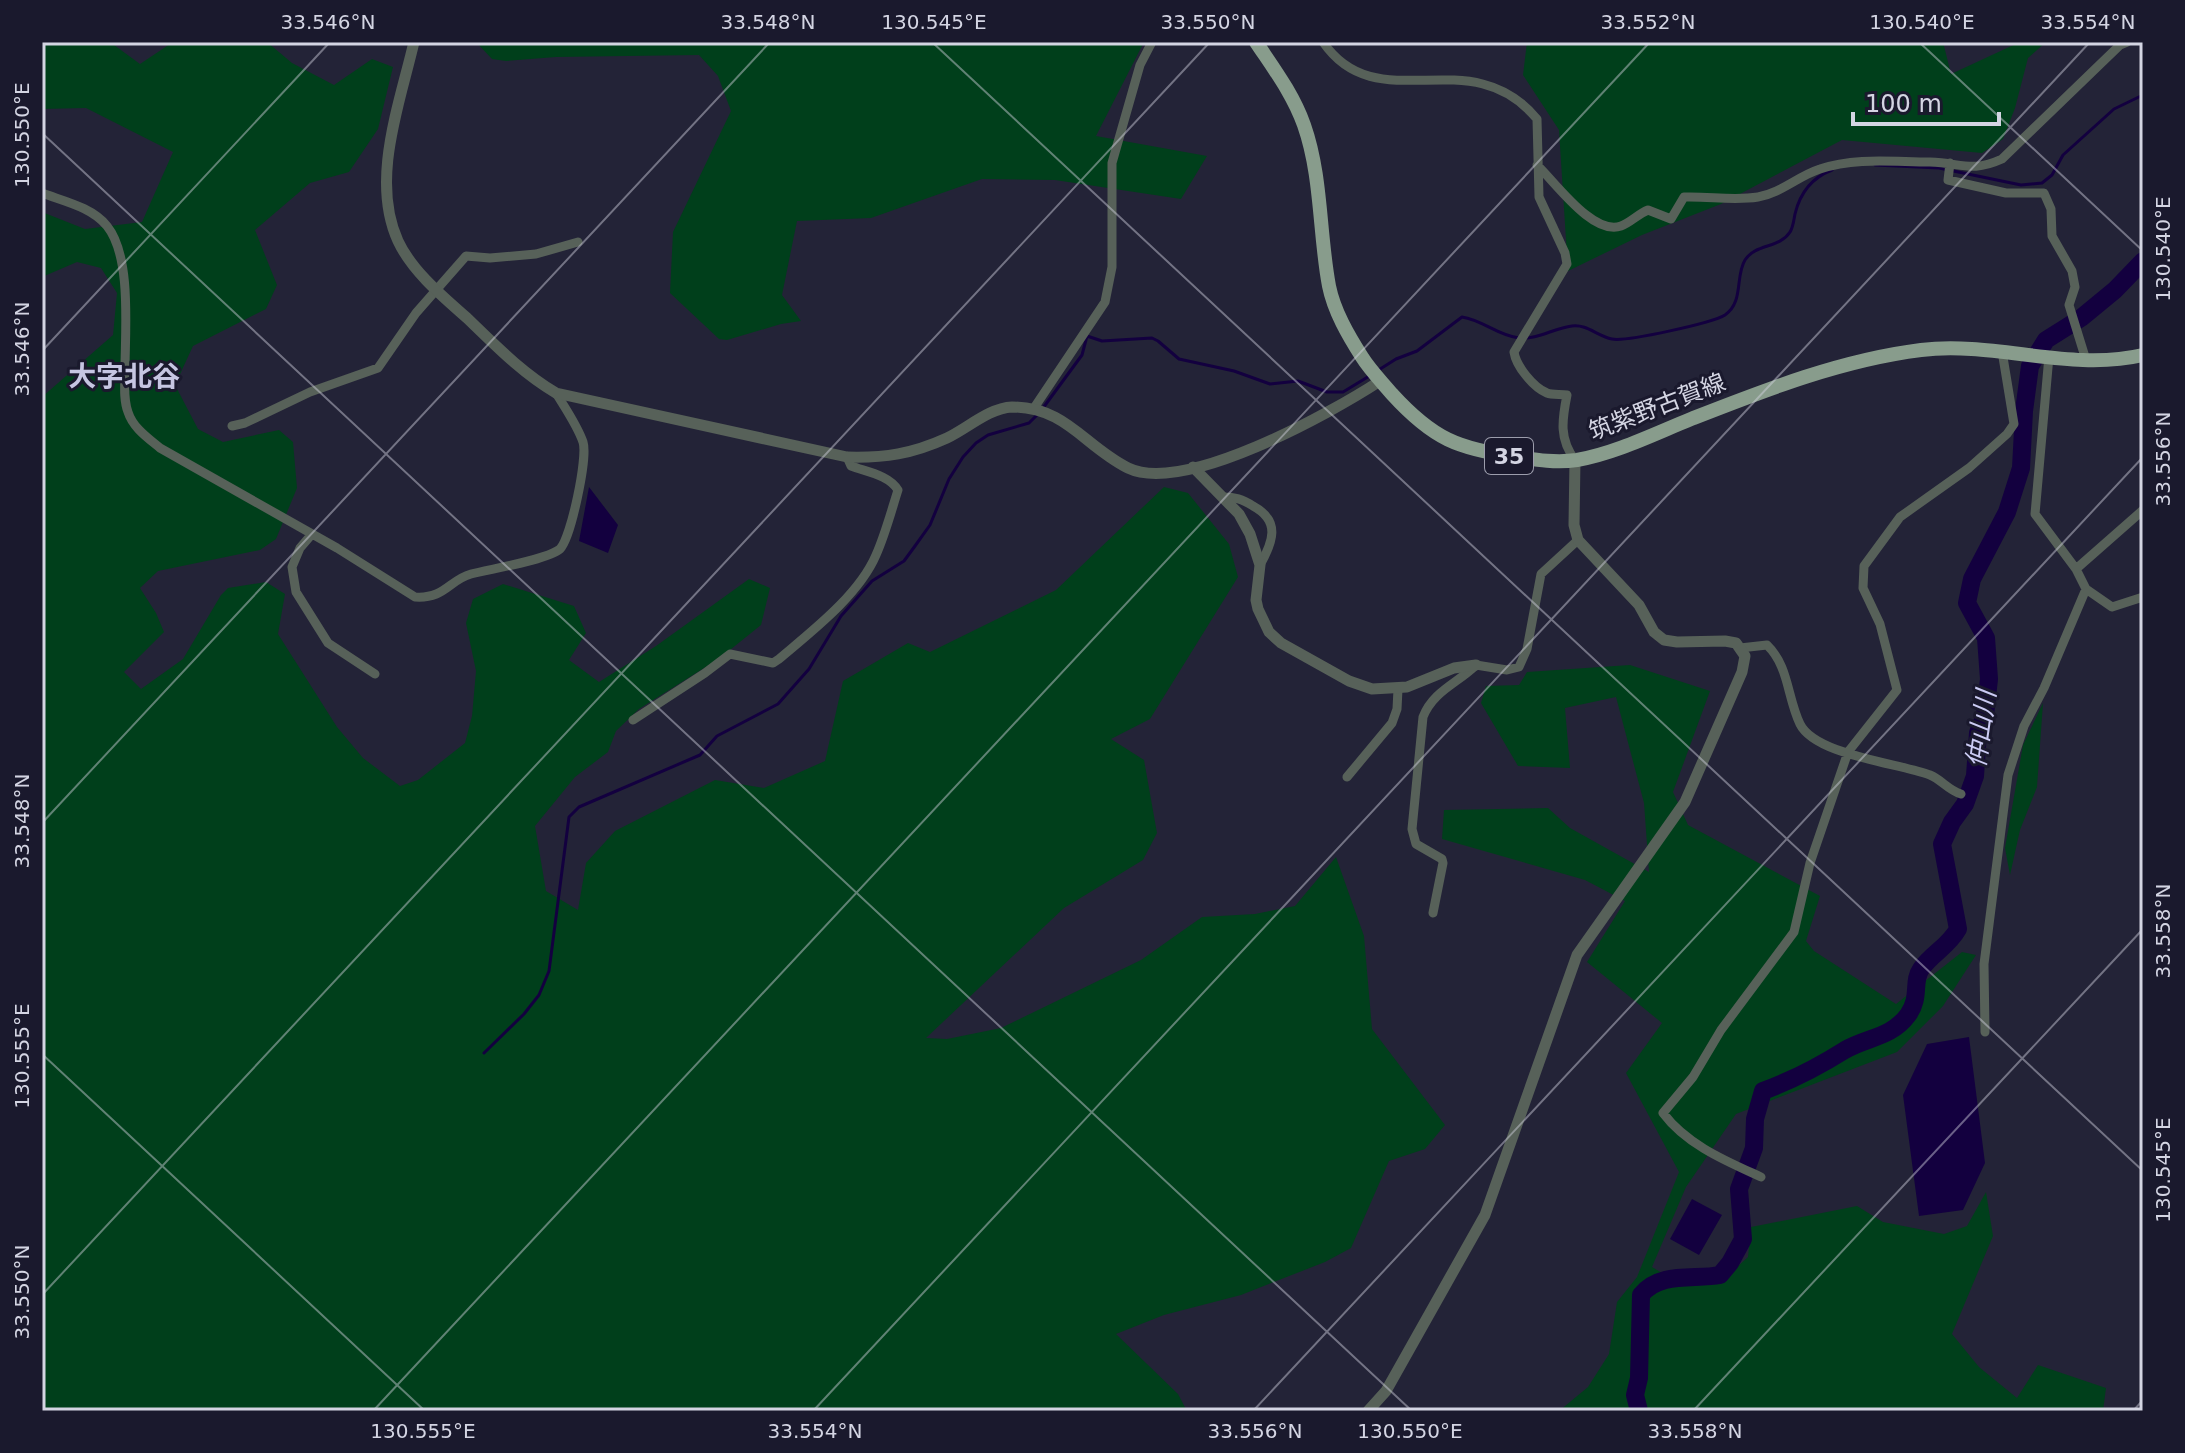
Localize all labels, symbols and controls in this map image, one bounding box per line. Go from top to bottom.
text: 33.546°N [281,10,375,34]
text: 33.548°N [721,10,815,34]
text: 130.545°E [881,10,987,34]
text: 33.550°N [1161,10,1255,34]
text: 33.552°N [1601,10,1695,34]
text: 130.540°E [1869,10,1975,34]
text: 33.554°N [2041,10,2135,34]
scale bar [1853,76,1999,126]
text: 130.550°E [10,82,34,188]
text: 100 m [1865,90,1942,118]
text: 130.540°E [2151,196,2175,302]
text: 33.546°N [10,302,34,396]
district label: 大字北谷 [68,360,180,393]
street label: 筑紫野古賀線 [1585,368,1729,446]
text: 33.556°N [2151,412,2175,506]
road number: 35 [1485,438,1533,474]
water label: 仲山川 [1961,685,2002,770]
text: 33.548°N [10,774,34,868]
text: 33.558°N [2151,884,2175,978]
text: 130.555°E [10,1003,34,1109]
text: 130.545°E [2151,1117,2175,1223]
text: 33.550°N [10,1245,34,1339]
text: 130.555°E [370,1419,476,1443]
text: 33.554°N [768,1419,862,1443]
text: 33.556°N [1208,1419,1302,1443]
text: 130.550°E [1357,1419,1463,1443]
text: 33.558°N [1648,1419,1742,1443]

